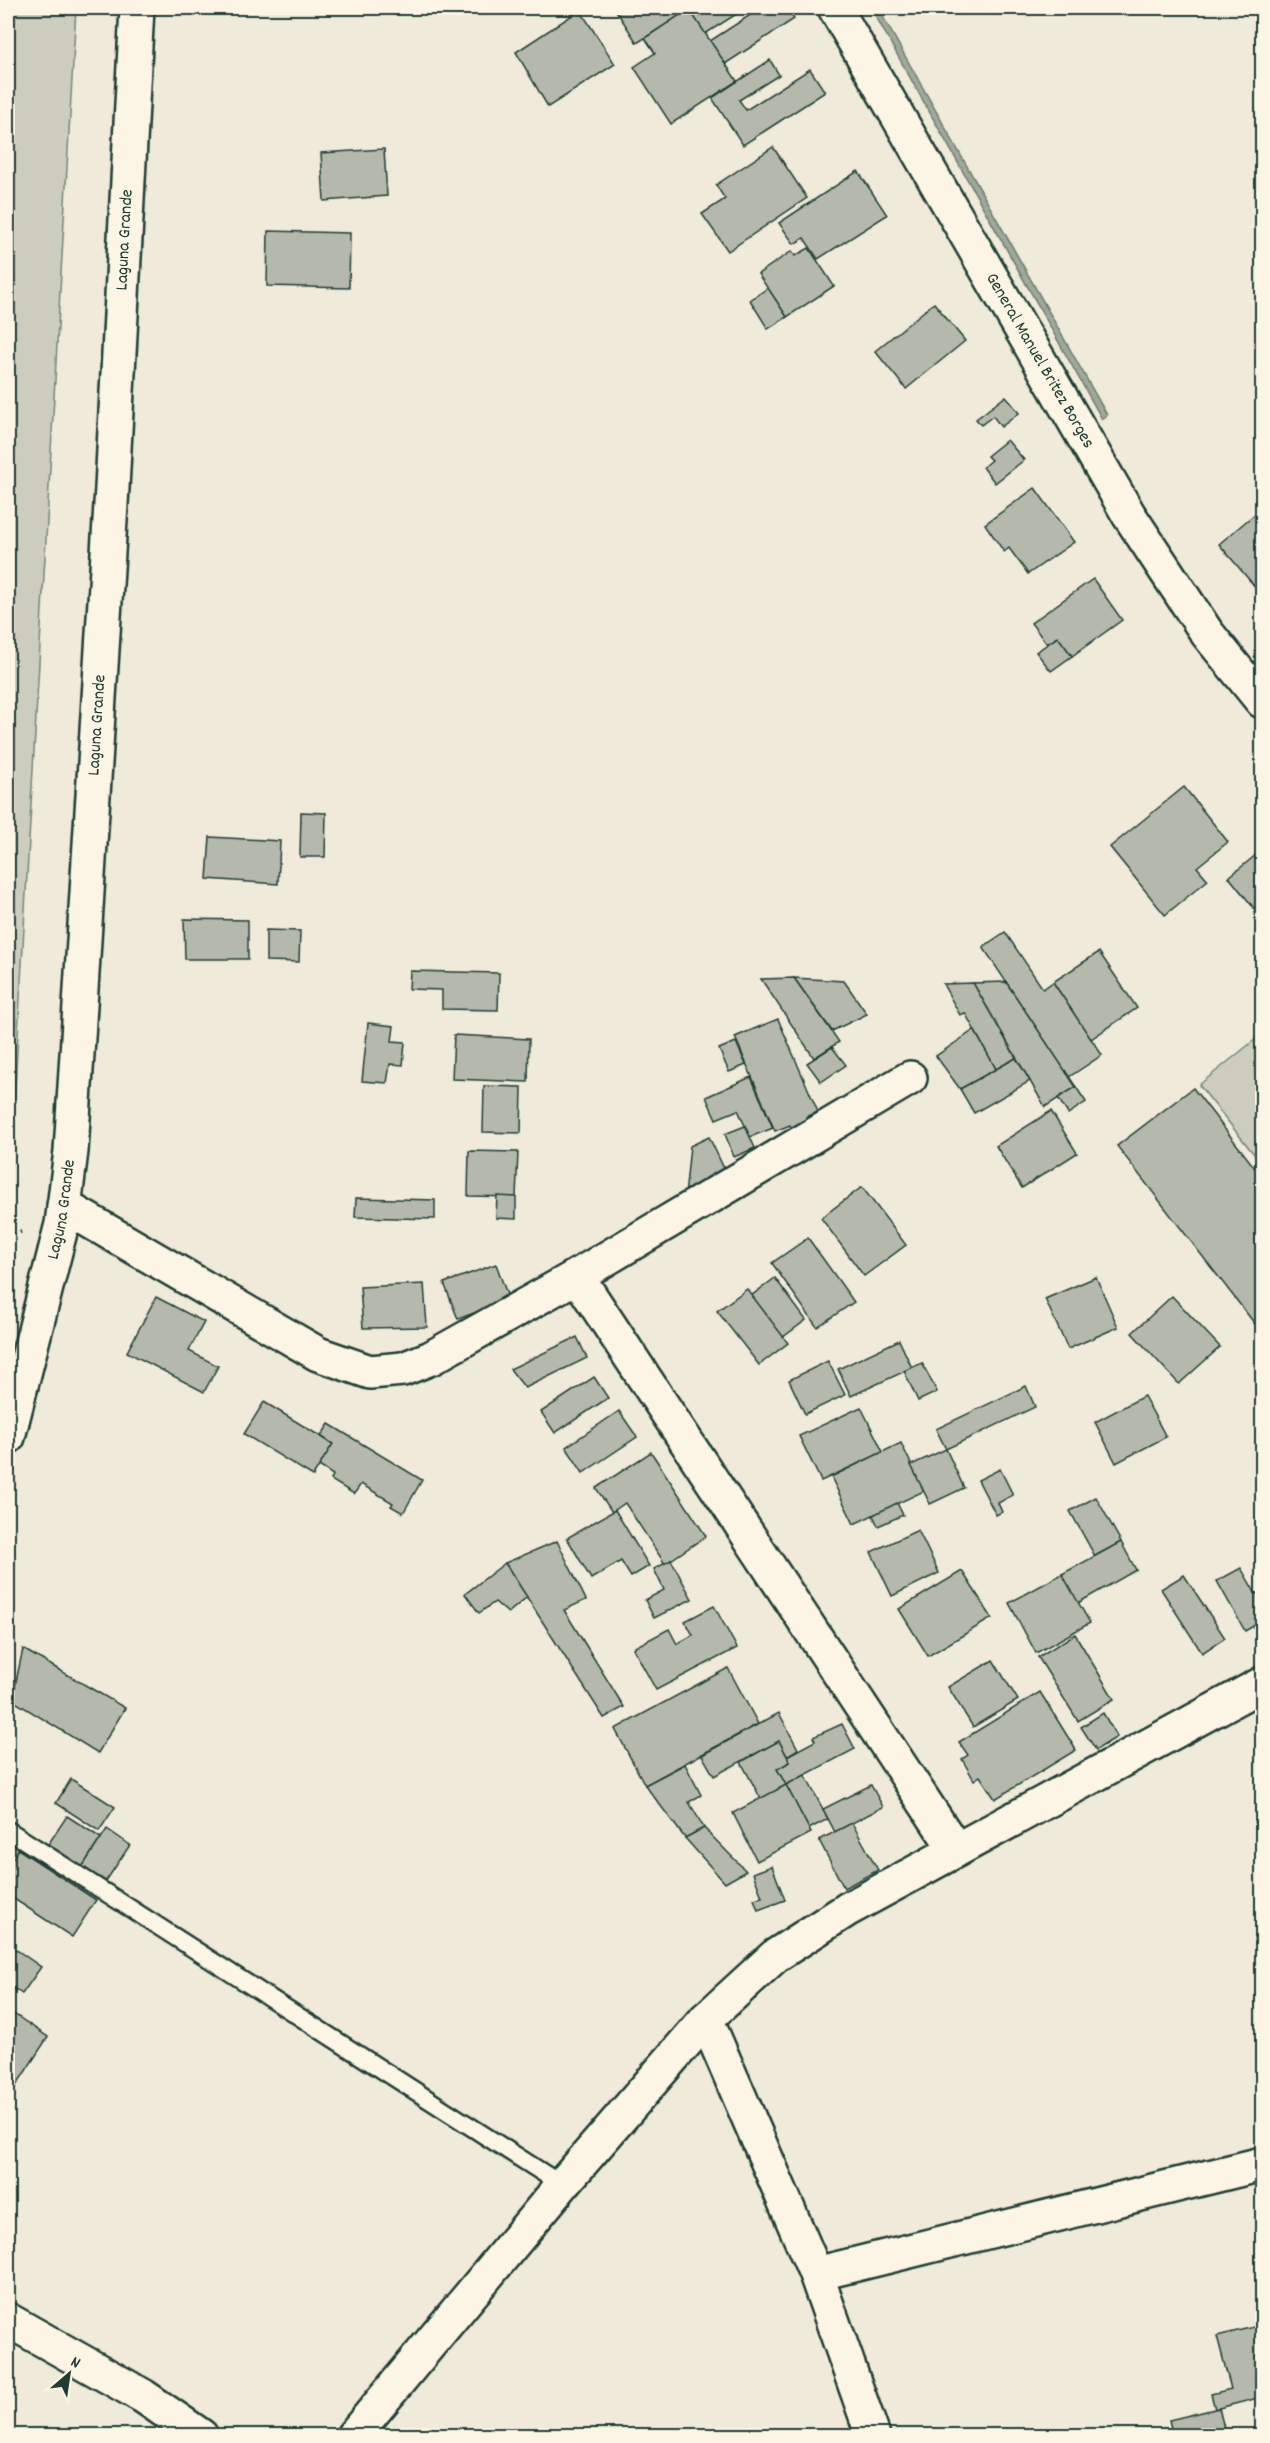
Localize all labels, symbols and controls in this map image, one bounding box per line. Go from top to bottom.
street label: Laguna Grande [110,189,140,291]
street label: General Manuel Britez Borges [979,269,1100,453]
street label: Laguna Grande [82,674,113,776]
street label: Laguna Grande [41,1158,82,1262]
north arrow [39,2344,99,2404]
text: N [66,2351,84,2375]

